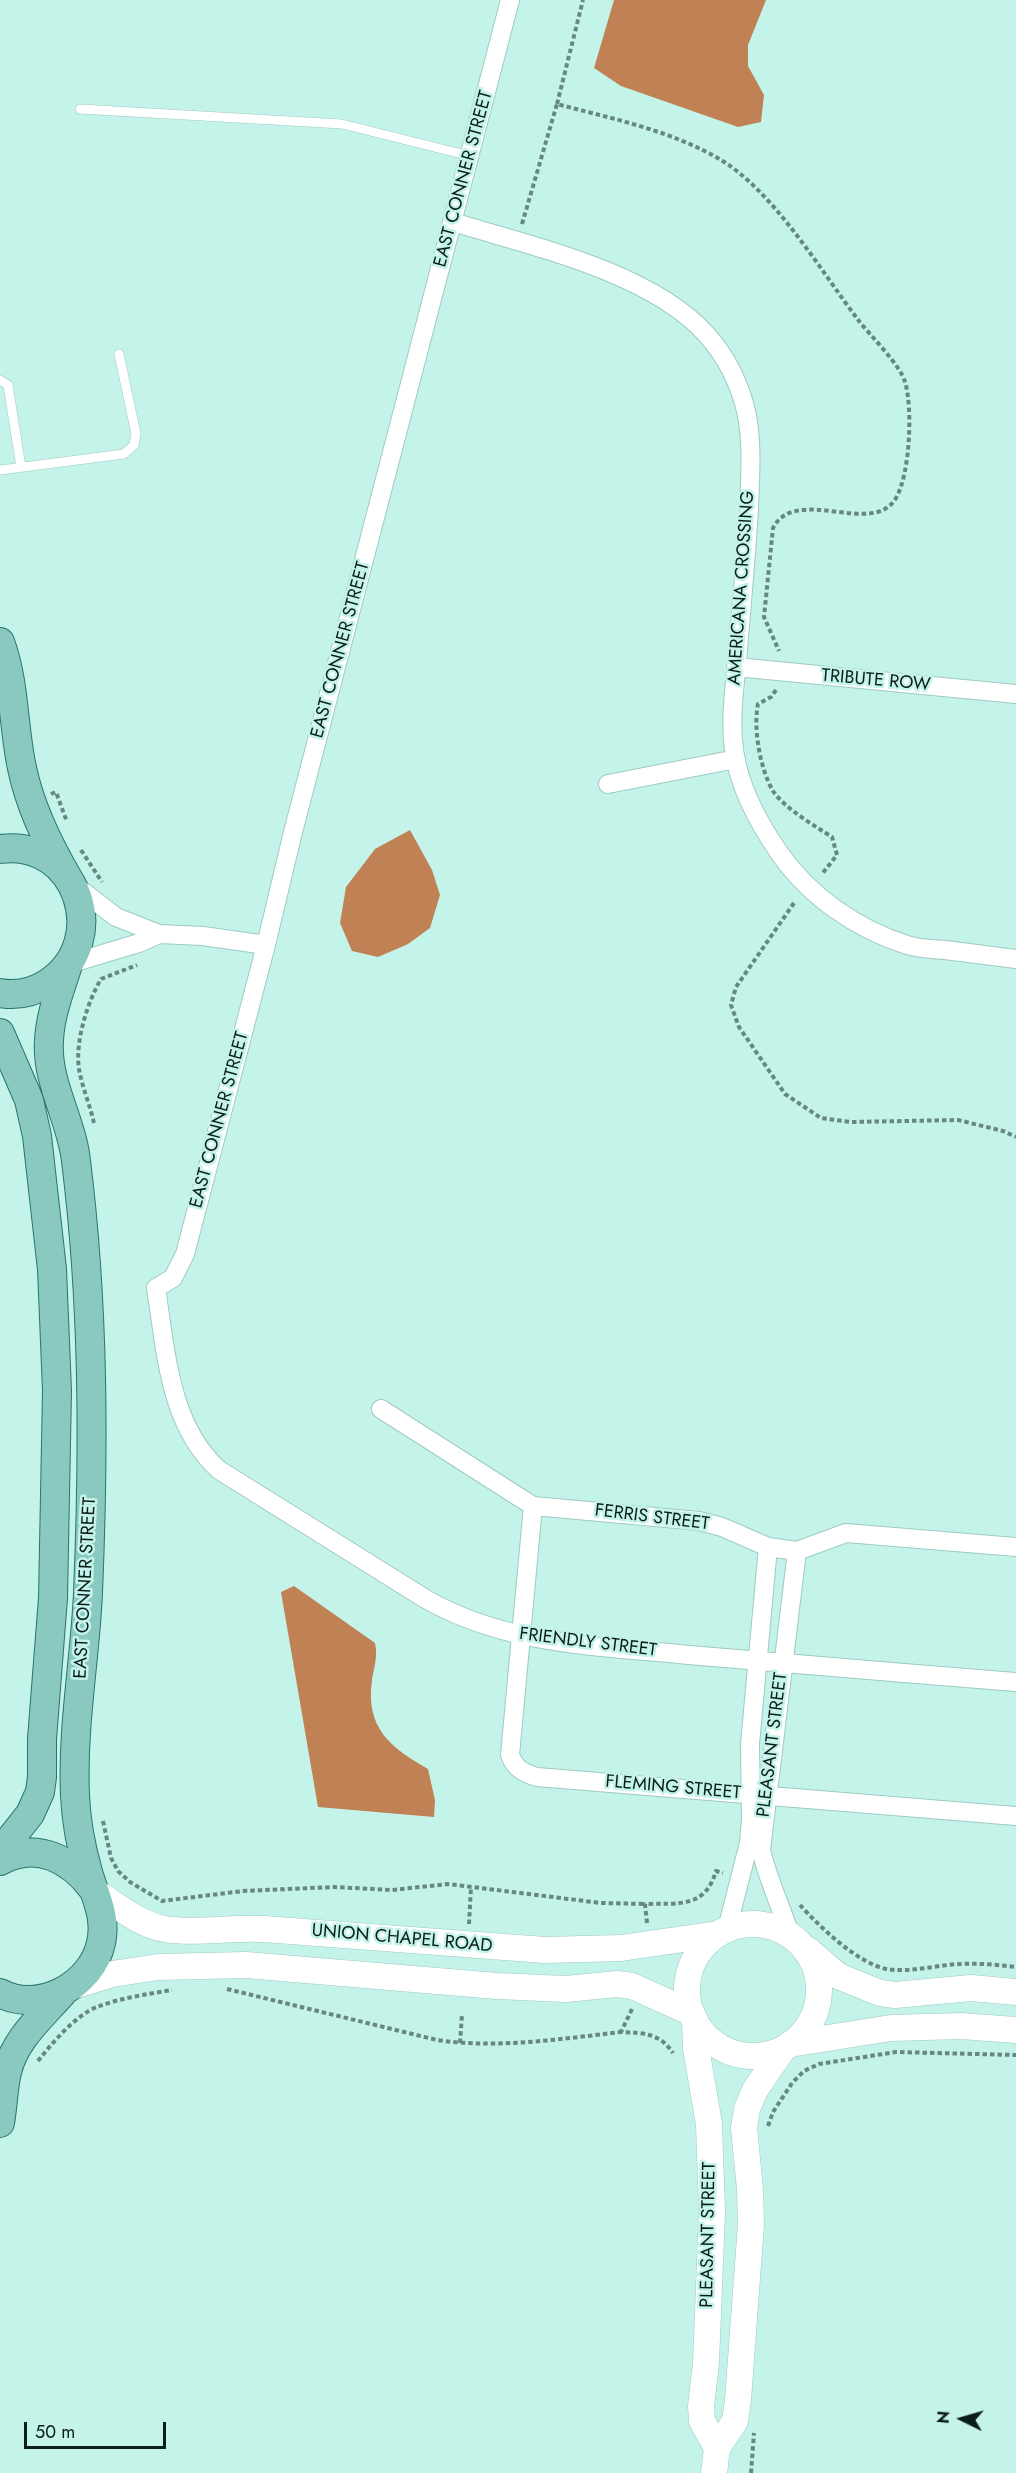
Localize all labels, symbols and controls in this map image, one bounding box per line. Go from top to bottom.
street label: EAST CONNER STREET [430,88,498,270]
street label: AMERICANA CROSSING [724,490,760,686]
street label: EAST CONNER STREET [307,559,375,741]
street label: TRIBUTE ROW [821,665,931,697]
street label: EAST CONNER STREET [186,1029,254,1211]
street label: EAST CONNER STREET [70,1497,102,1679]
street label: FERRIS STREET [594,1500,710,1536]
street label: FRIENDLY STREET [518,1624,658,1662]
street label: PLEASANT STREET [753,1671,793,1819]
street label: FLEMING STREET [604,1771,742,1805]
street label: UNION CHAPEL ROAD [311,1920,493,1958]
street label: PLEASANT STREET [697,2162,721,2308]
north arrow [932,2389,992,2449]
scale bar [27,2410,170,2448]
text: N [932,2410,956,2425]
text: 50 m [35,2419,75,2445]

